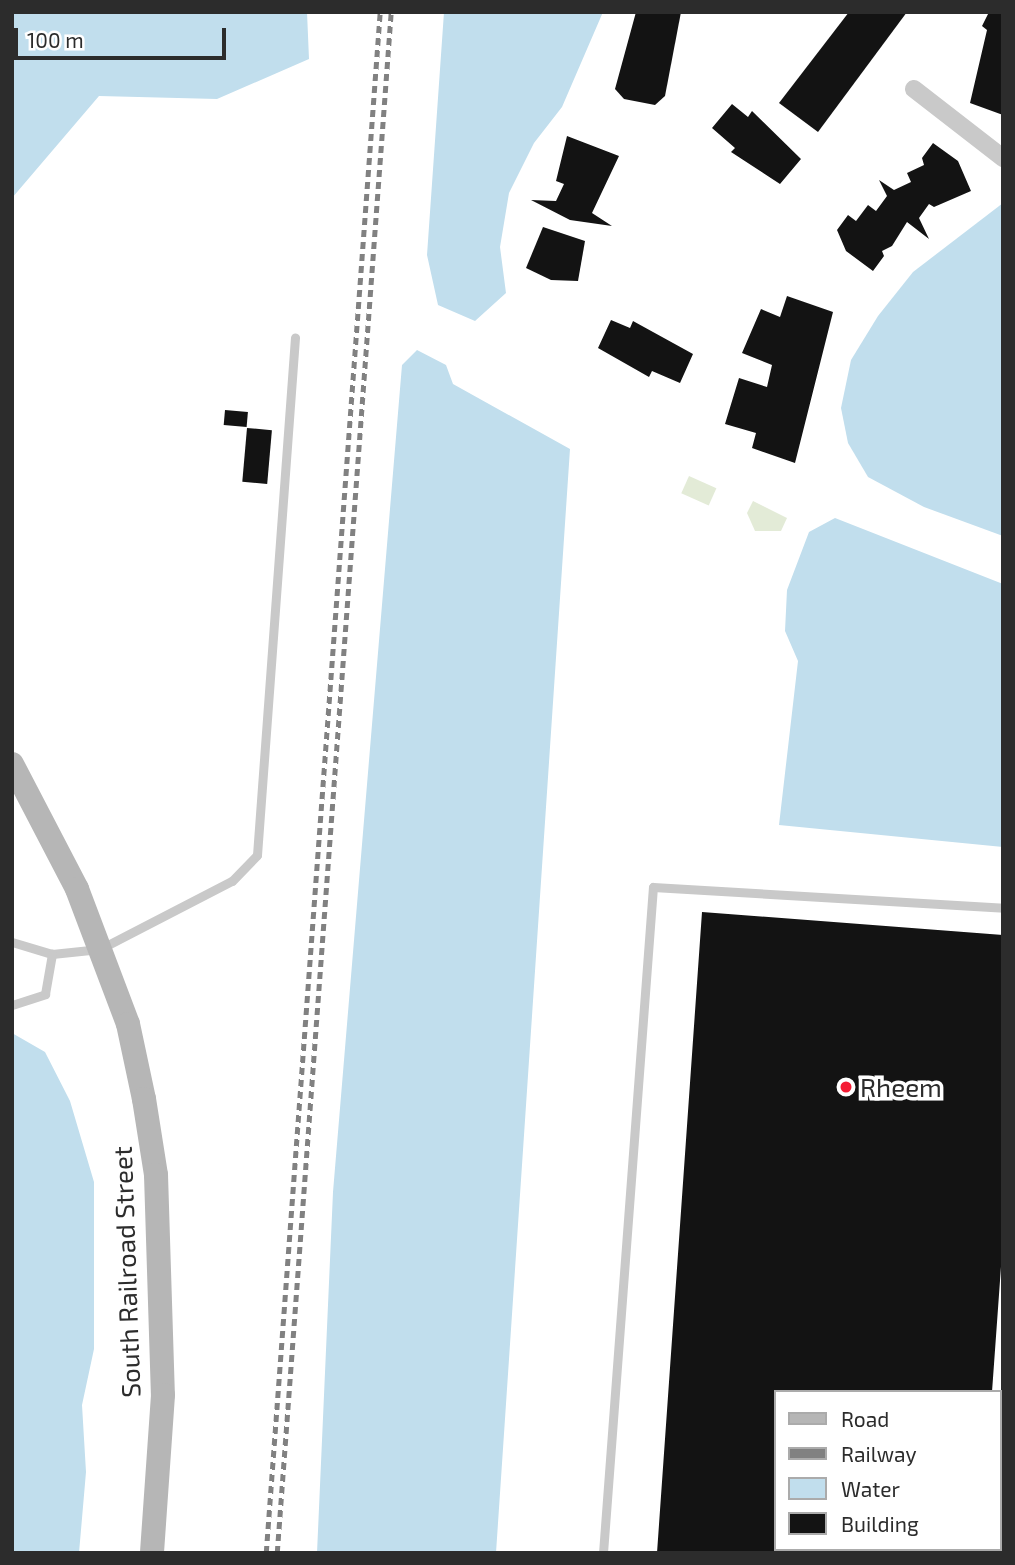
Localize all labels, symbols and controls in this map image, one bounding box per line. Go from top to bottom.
scale bar [18,14,229,58]
text: 100 m [27,27,84,52]
place label: Rheem [860,1071,942,1103]
marker: Rheem [838,1079,854,1095]
street label: South Railroad Street [106,1146,146,1398]
legend [774,1390,1001,1551]
text: Road [841,1406,889,1431]
text: Railway [841,1441,917,1466]
text: Water [841,1476,900,1501]
text: Building [841,1511,919,1536]

